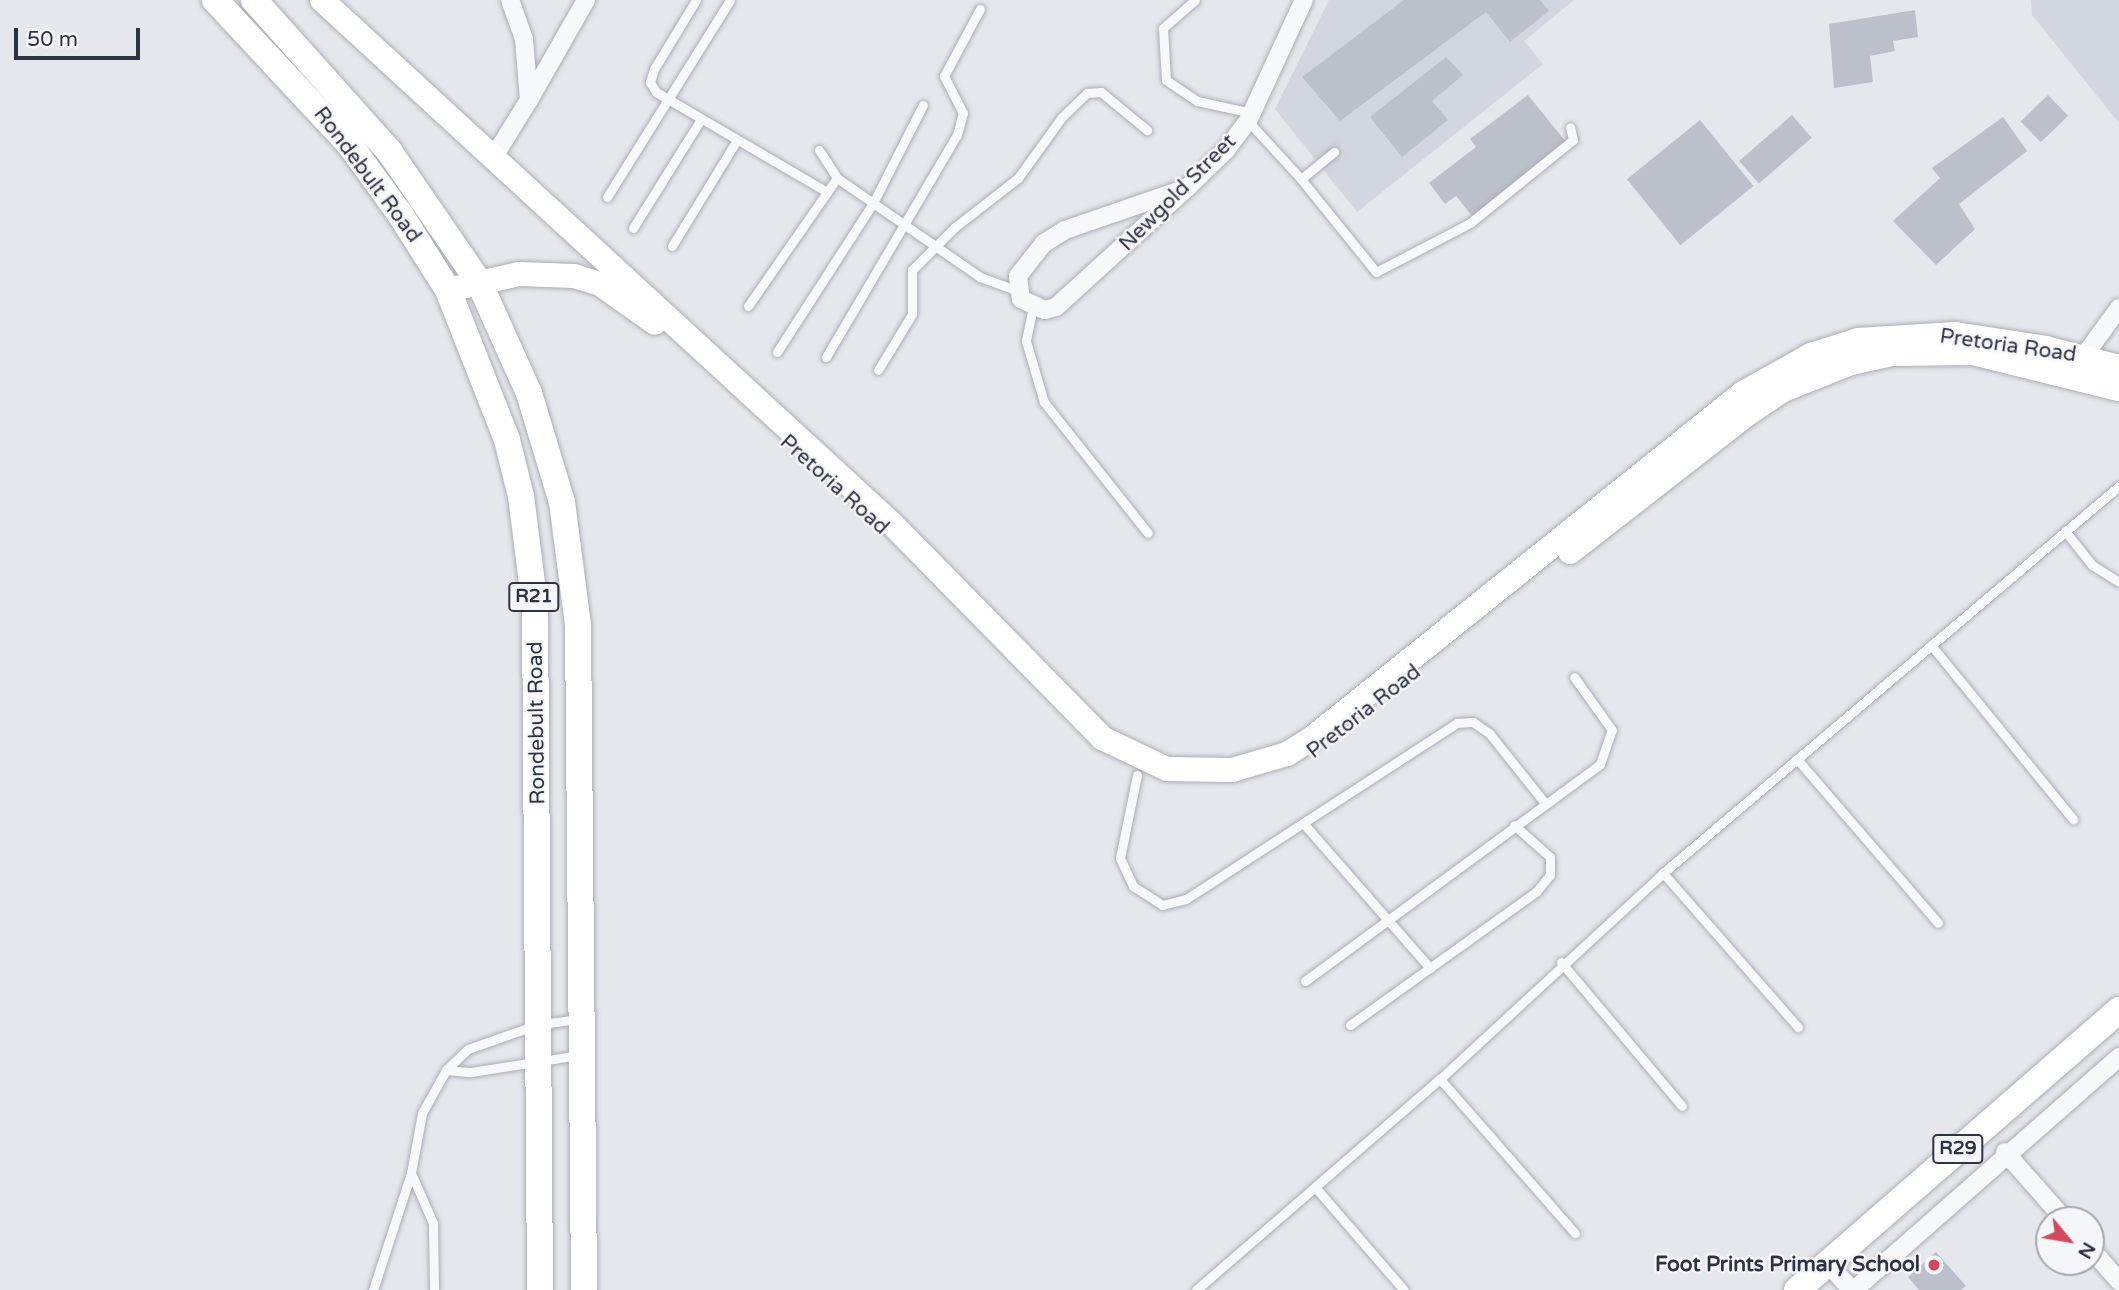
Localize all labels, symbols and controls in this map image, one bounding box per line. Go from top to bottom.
scale bar [18,14,144,58]
text: 50 m [27,27,78,52]
street label: Rondebult Road [308,102,426,248]
street label: Newgold Street [1114,129,1242,257]
street label: Pretoria Road [1938,324,2078,368]
street label: Pretoria Road [774,430,894,540]
road number: R21 [508,582,560,612]
street label: Rondebult Road [523,641,551,805]
street label: Pretoria Road [1302,660,1426,764]
road number: R29 [1932,1134,1984,1164]
north arrow [2035,1206,2105,1276]
text: N [2073,1238,2100,1263]
place label: Foot Prints Primary School [1655,1252,1920,1278]
marker: Foot Prints Primary School [1926,1257,1942,1273]

